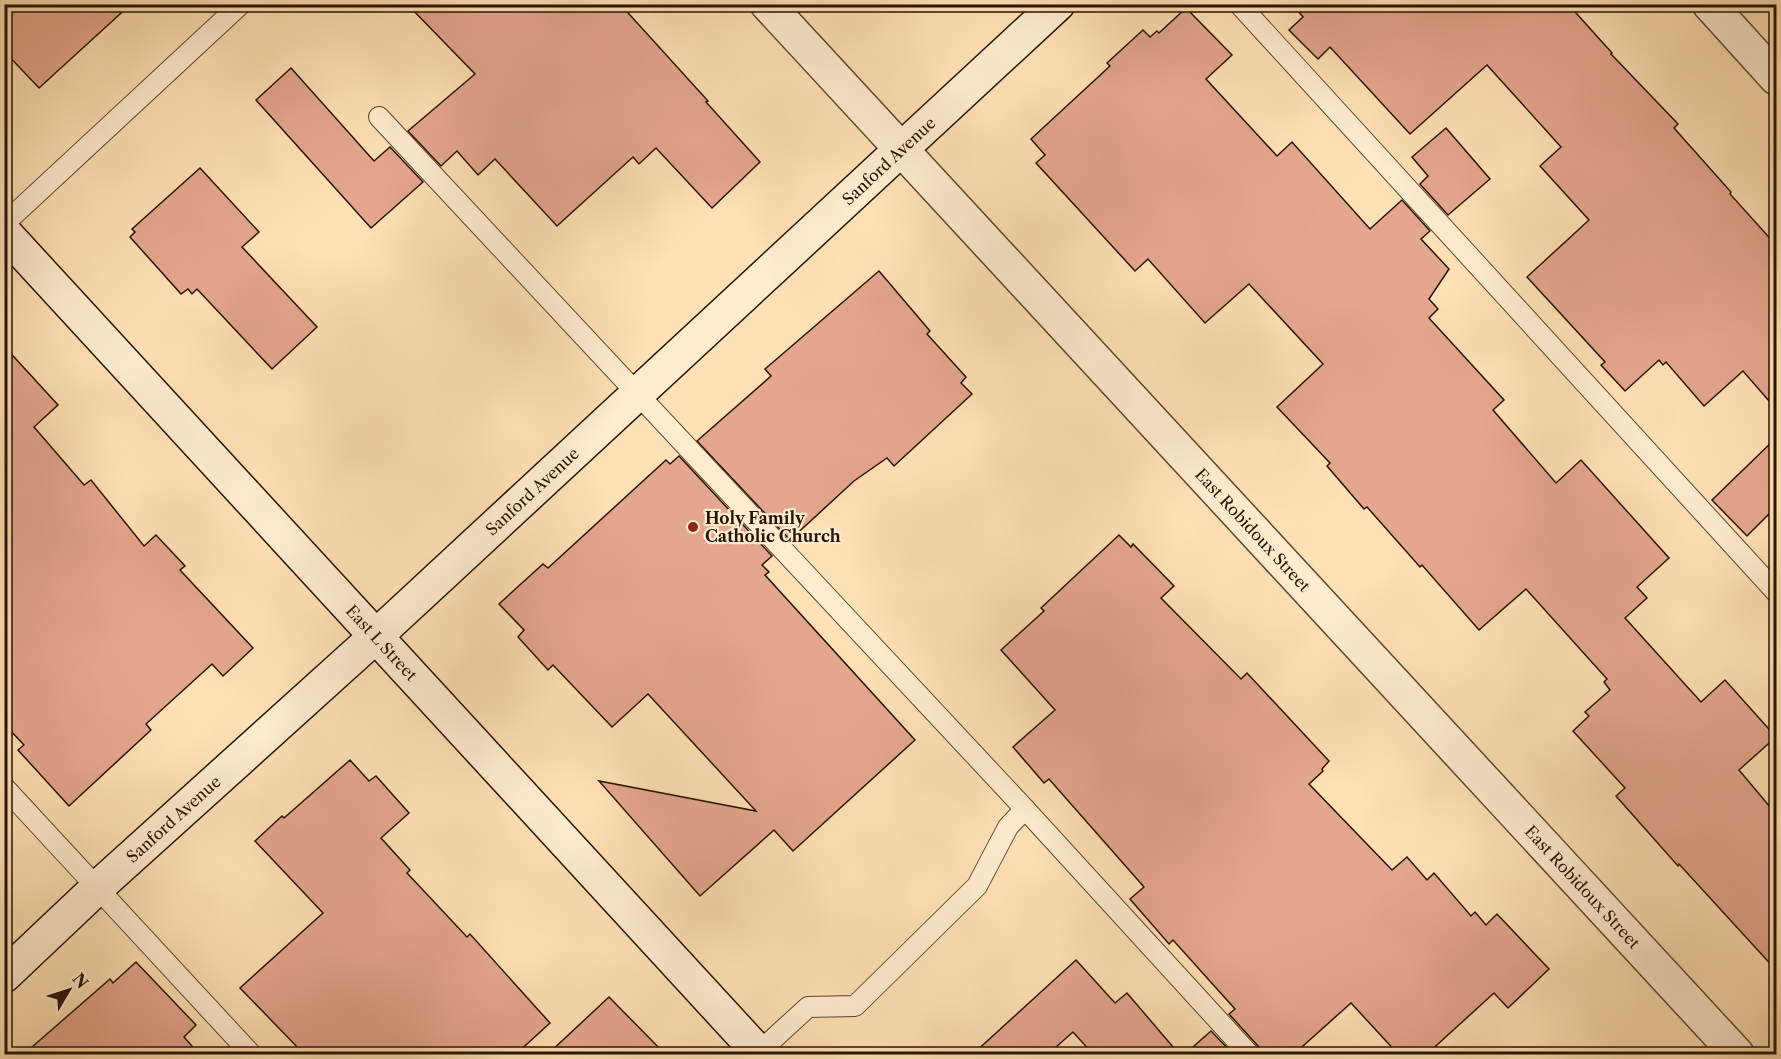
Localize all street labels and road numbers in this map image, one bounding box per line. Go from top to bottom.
street label: Sanford Avenue [838,113,940,209]
street label: Sanford Avenue [481,443,583,539]
street label: East Robidoux Street [1191,464,1315,596]
street label: East L Street [342,601,422,685]
street label: Sanford Avenue [122,771,225,867]
street label: East Robidoux Street [1521,821,1645,953]

